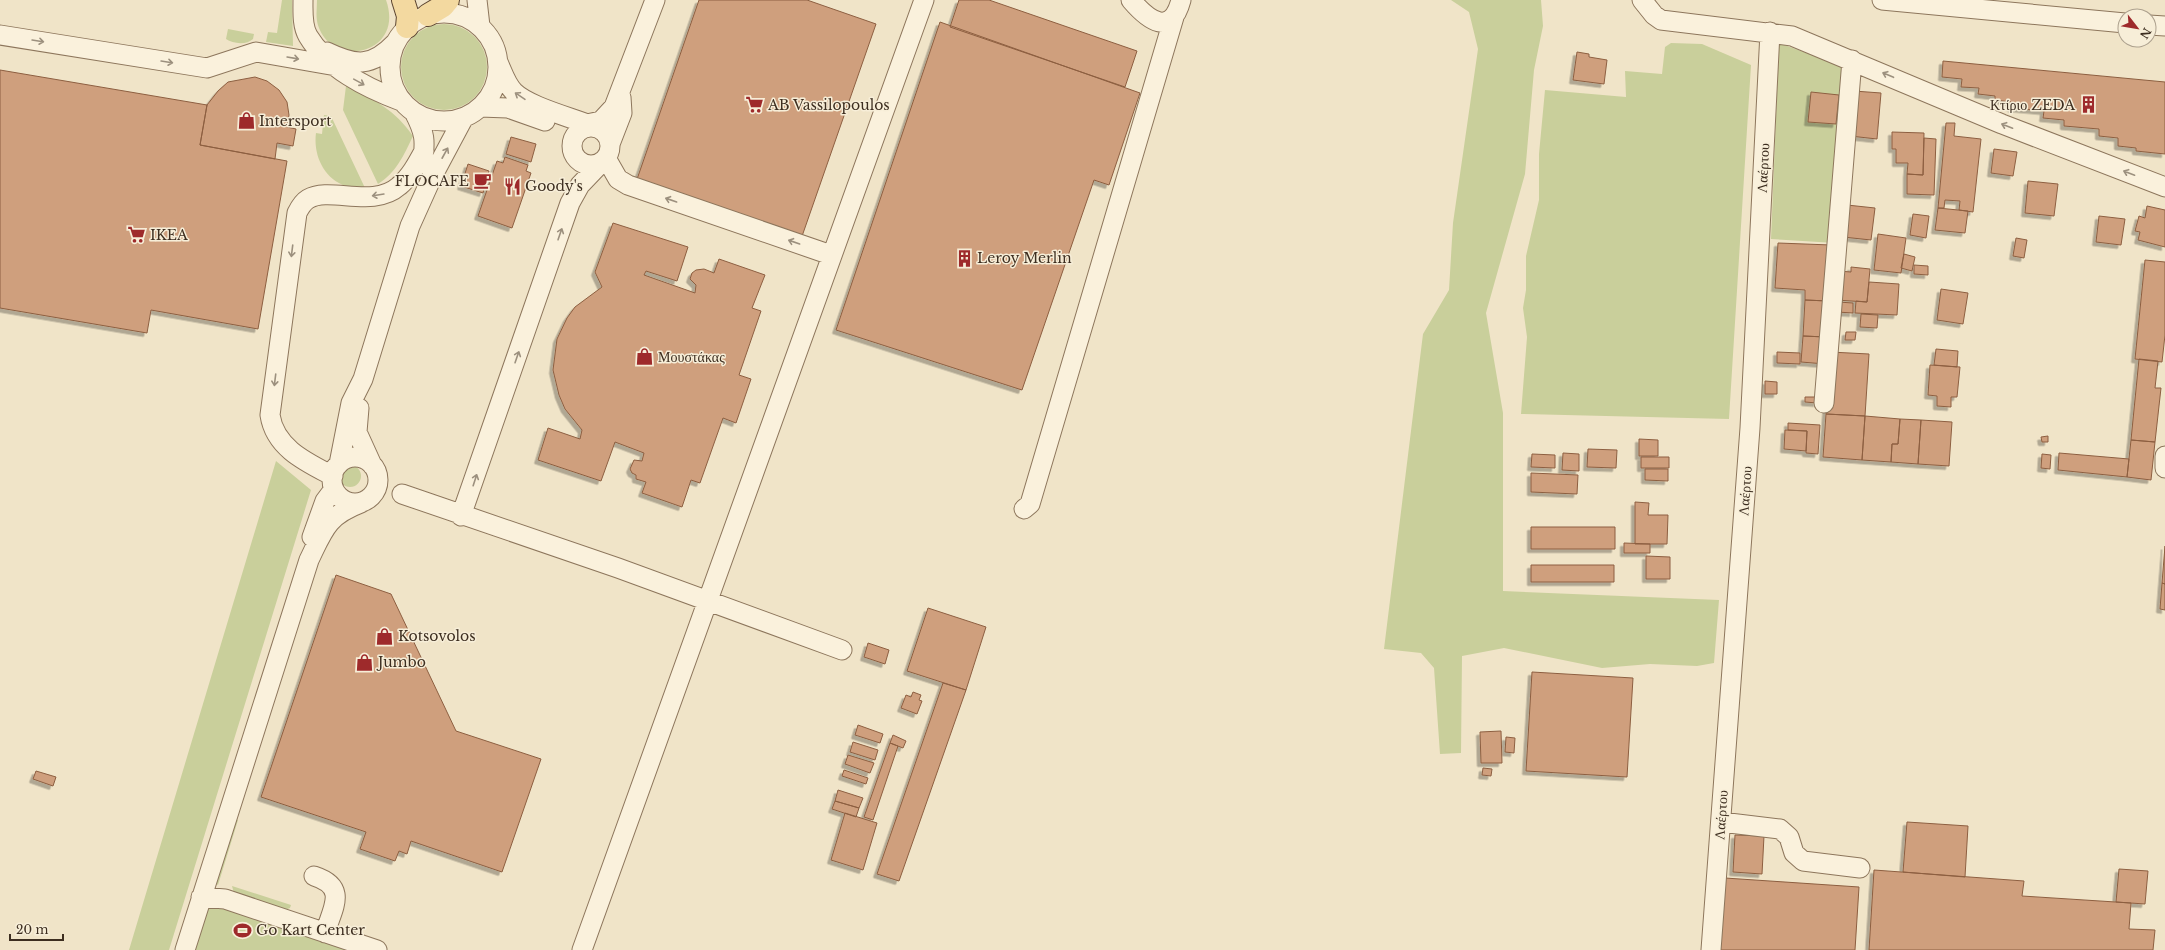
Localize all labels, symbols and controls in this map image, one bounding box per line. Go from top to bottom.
north arrow [2117,8,2157,48]
text: N [2137,25,2154,42]
one-way arrow [32,38,45,46]
one-way arrow [286,55,299,63]
one-way arrow [160,58,173,66]
one-way arrow [1882,71,1894,79]
one-way arrow [353,78,365,86]
one-way arrow [515,92,526,100]
supermarket icon: AB Vassilopoulos [745,95,765,115]
building icon: Κτίριο ZEDA [2078,95,2098,115]
place label: AB Vassilopoulos [767,96,890,114]
place label: Κτίριο ZEDA [1990,96,2075,114]
shop icon: Intersport [236,111,256,131]
place label: Intersport [259,112,332,130]
one-way arrow [2002,121,2014,129]
street label: Λαέρτου [1753,143,1773,193]
one-way arrow [442,147,449,159]
one-way arrow [2123,168,2135,176]
cafe icon: FLOCAFE [472,171,492,191]
place label: FLOCAFE [395,172,469,190]
restaurant icon: Goody's [502,176,522,196]
place label: Goody's [525,177,583,195]
one-way arrow [371,191,384,199]
one-way arrow [665,196,678,203]
supermarket icon: IKEA [127,225,147,245]
place label: IKEA [150,226,188,244]
one-way arrow [557,227,564,240]
one-way arrow [788,238,800,246]
one-way arrow [288,244,295,257]
building icon: Leroy Merlin [954,248,974,268]
place label: Leroy Merlin [977,249,1072,267]
shop icon: Μουστάκας [635,347,655,367]
place label: Μουστάκας [658,348,725,366]
one-way arrow [514,351,522,363]
one-way arrow [271,373,279,386]
street label: Λαέρτου [1734,465,1756,517]
one-way arrow [472,473,479,486]
shop icon: Kotsovolos [375,626,395,646]
place label: Kotsovolos [398,627,476,645]
shop icon: Jumbo [355,652,375,672]
place label: Jumbo [376,653,426,671]
street label: Λαέρτου [1710,789,1732,841]
scale bar [10,916,63,942]
sports icon: Go Kart Center [233,920,253,940]
place label: Go Kart Center [256,921,365,939]
text: 20 m [16,922,48,937]

